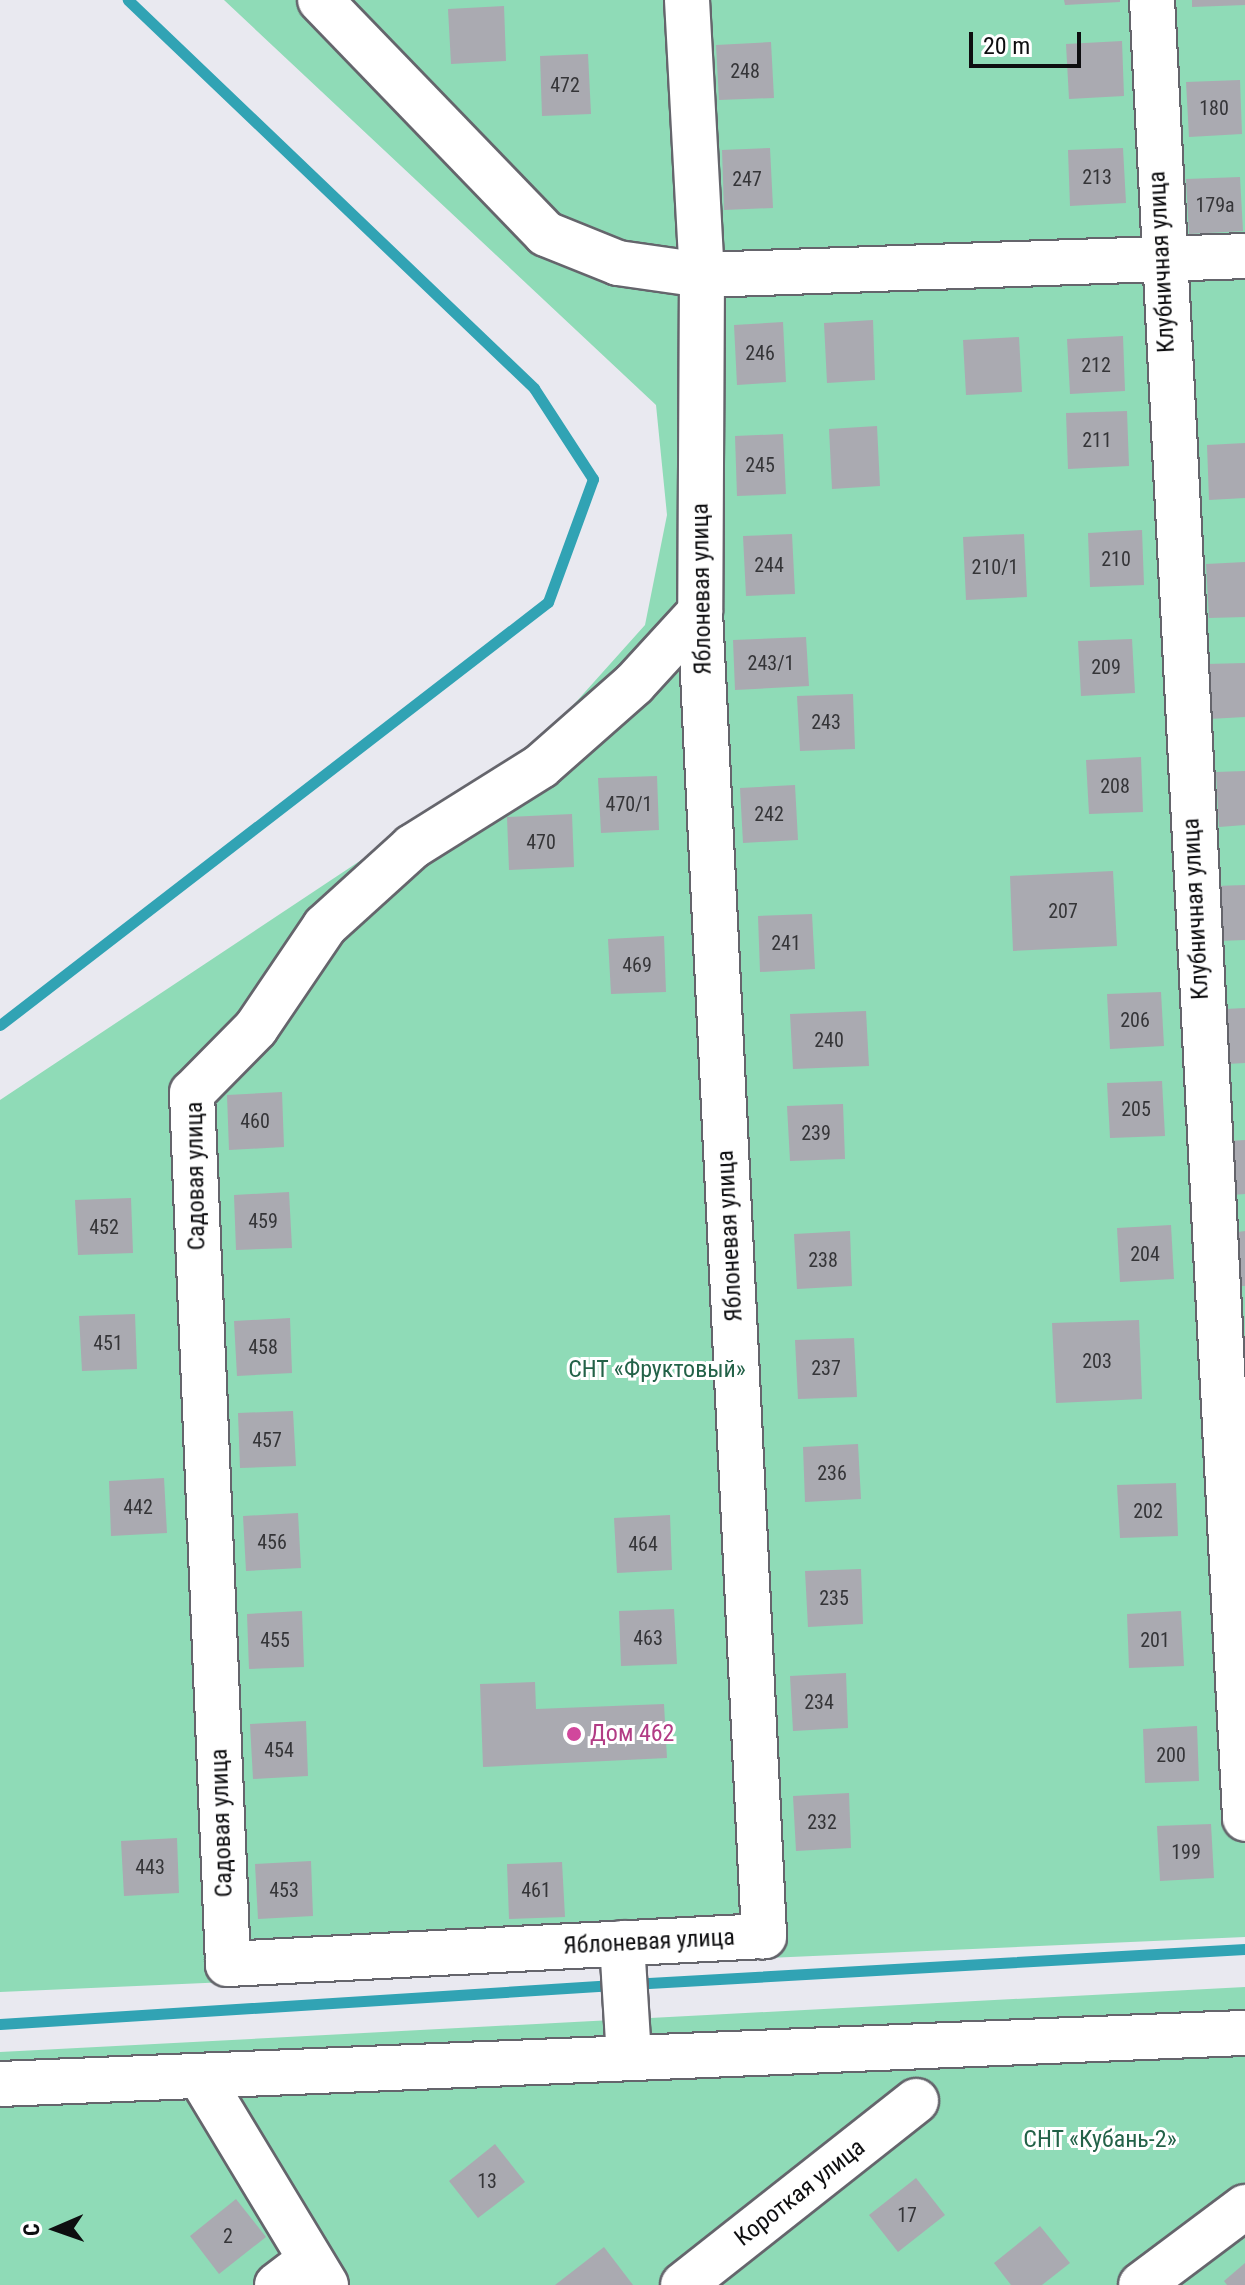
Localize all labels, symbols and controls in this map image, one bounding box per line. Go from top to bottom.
scale bar [973,16,1085,66]
text: 20 m [983,32,1030,60]
house number: 248 [730,59,760,83]
house number: 472 [550,73,580,97]
house number: 180 [1199,96,1229,120]
house number: 213 [1082,165,1112,189]
house number: 247 [732,167,762,191]
street label: Клубничная улица [1143,170,1181,354]
house number: 179а [1195,193,1235,217]
house number: 246 [745,341,775,365]
house number: 212 [1081,353,1111,377]
house number: 211 [1082,428,1112,452]
house number: 245 [745,453,775,477]
street label: Яблоневая улица [686,503,718,675]
house number: 210 [1101,547,1131,571]
house number: 244 [754,553,784,577]
house number: 210/1 [972,555,1018,579]
house number: 243/1 [748,651,794,675]
house number: 209 [1091,655,1121,679]
house number: 243 [811,710,841,734]
house number: 208 [1100,774,1130,798]
house number: 470/1 [606,792,652,816]
house number: 242 [754,802,784,826]
street label: Клубничная улица [1177,817,1215,1001]
house number: 470 [526,830,556,854]
house number: 207 [1048,899,1078,923]
house number: 241 [771,931,801,955]
house number: 469 [622,953,652,977]
house number: 206 [1120,1008,1150,1032]
house number: 240 [814,1028,844,1052]
house number: 205 [1121,1097,1151,1121]
street label: Садовая улица [180,1101,212,1251]
house number: 460 [240,1109,270,1133]
house number: 239 [801,1121,831,1145]
street label: Яблоневая улица [711,1150,749,1322]
house number: 459 [248,1209,278,1233]
house number: 452 [89,1215,119,1239]
house number: 204 [1130,1242,1160,1266]
house number: 238 [808,1248,838,1272]
house number: 451 [93,1331,123,1355]
house number: 458 [248,1335,278,1359]
house number: 203 [1082,1349,1112,1373]
park label: СНТ «Фруктовый» [568,1356,746,1384]
house number: 237 [811,1356,841,1380]
house number: 457 [252,1428,282,1452]
house number: 236 [817,1461,847,1485]
house number: 442 [123,1495,153,1519]
house number: 202 [1133,1499,1163,1523]
house number: 456 [257,1530,287,1554]
house number: 464 [628,1532,658,1556]
house number: 235 [819,1586,849,1610]
house number: 463 [633,1626,663,1650]
house number: 455 [260,1628,290,1652]
house number: 201 [1140,1628,1170,1652]
house number: 234 [804,1690,834,1714]
place label: Дом 462 [590,1720,674,1748]
marker: Дом 462 [565,1725,583,1743]
house number: 454 [264,1738,294,1762]
house number: 200 [1156,1743,1186,1767]
street label: Садовая улица [205,1748,239,1898]
house number: 232 [807,1810,837,1834]
house number: 199 [1171,1840,1201,1864]
house number: 443 [135,1855,165,1879]
house number: 453 [269,1878,299,1902]
house number: 461 [521,1878,551,1902]
street label: Яблоневая улица [563,1923,735,1961]
park label: СНТ «Кубань-2» [1023,2126,1177,2154]
street label: Короткая улица [729,2133,871,2253]
house number: 13 [477,2169,497,2193]
north arrow [16,2189,96,2269]
house number: 17 [897,2203,917,2227]
text: С [19,2223,44,2237]
house number: 2 [223,2224,233,2248]

